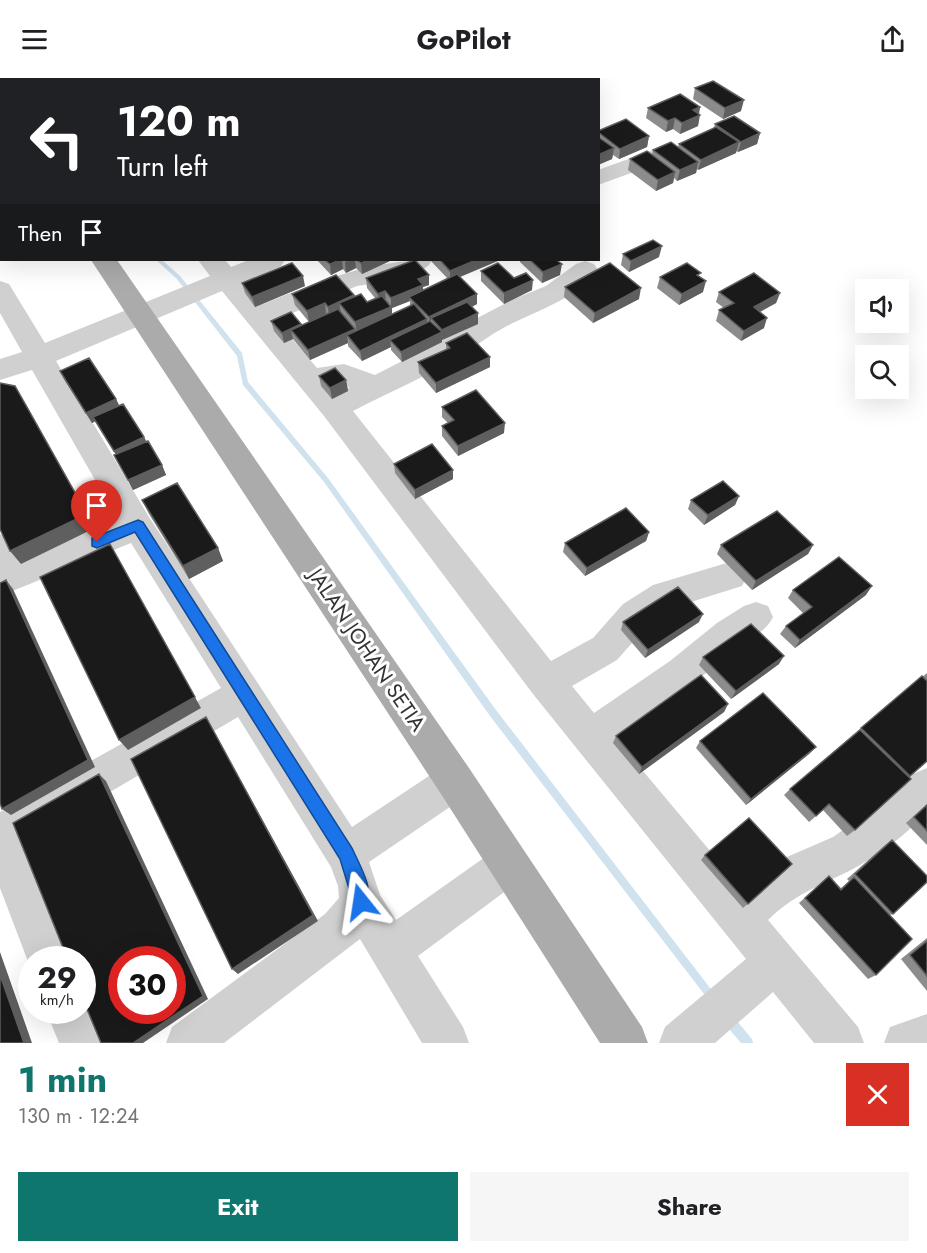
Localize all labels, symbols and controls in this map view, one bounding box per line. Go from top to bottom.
text: GoPilot [417,20,511,59]
icon: menu [18,23,51,56]
icon: share [876,23,909,56]
text: 120 m [117,91,241,152]
icon: left [18,102,96,180]
text: Turn left [117,147,207,186]
icon: arrive [75,216,108,249]
text: Then [18,217,63,249]
map controls [855,279,909,399]
button: sound [855,279,909,333]
button: search [855,345,909,399]
pin [71,480,122,542]
icon: arrive [80,489,113,522]
street label: JALAN JOHAN SETIA [300,560,433,737]
position arrow [329,870,393,934]
speed limit sign: 30 [108,946,186,1024]
text: 29 [37,956,77,999]
text: km/h [40,989,74,1011]
text: 1 min [18,1053,107,1105]
button: close [846,1063,909,1126]
text: 130 m · 12:24 [18,1102,139,1131]
button: Exit [18,1172,458,1241]
button: Share [470,1172,909,1241]

